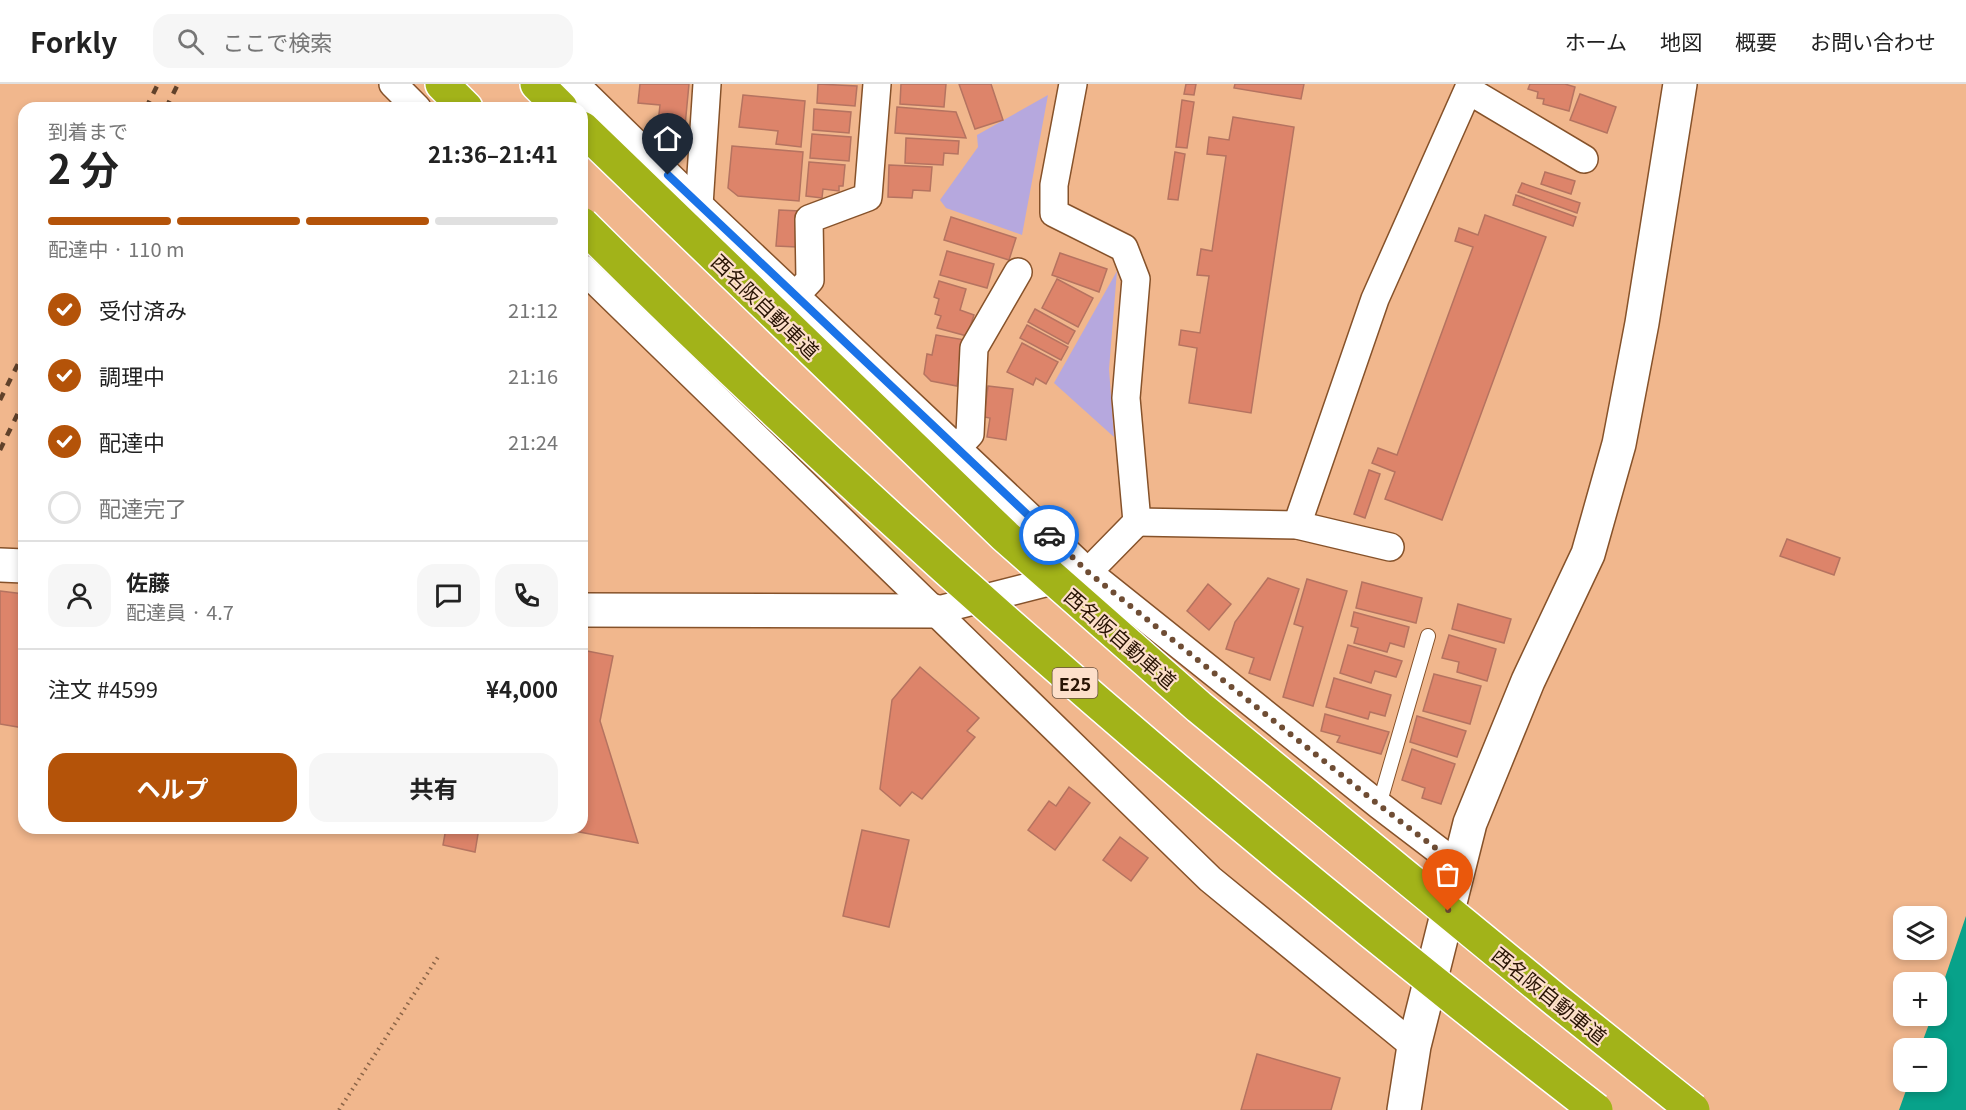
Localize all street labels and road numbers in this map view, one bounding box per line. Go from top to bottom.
street label: 西名阪自動車道 [706,247,826,365]
street label: 西名阪自動車道 [1059,581,1183,695]
road number: E25 [1052,668,1098,698]
street label: 西名阪自動車道 [1486,940,1614,1050]

